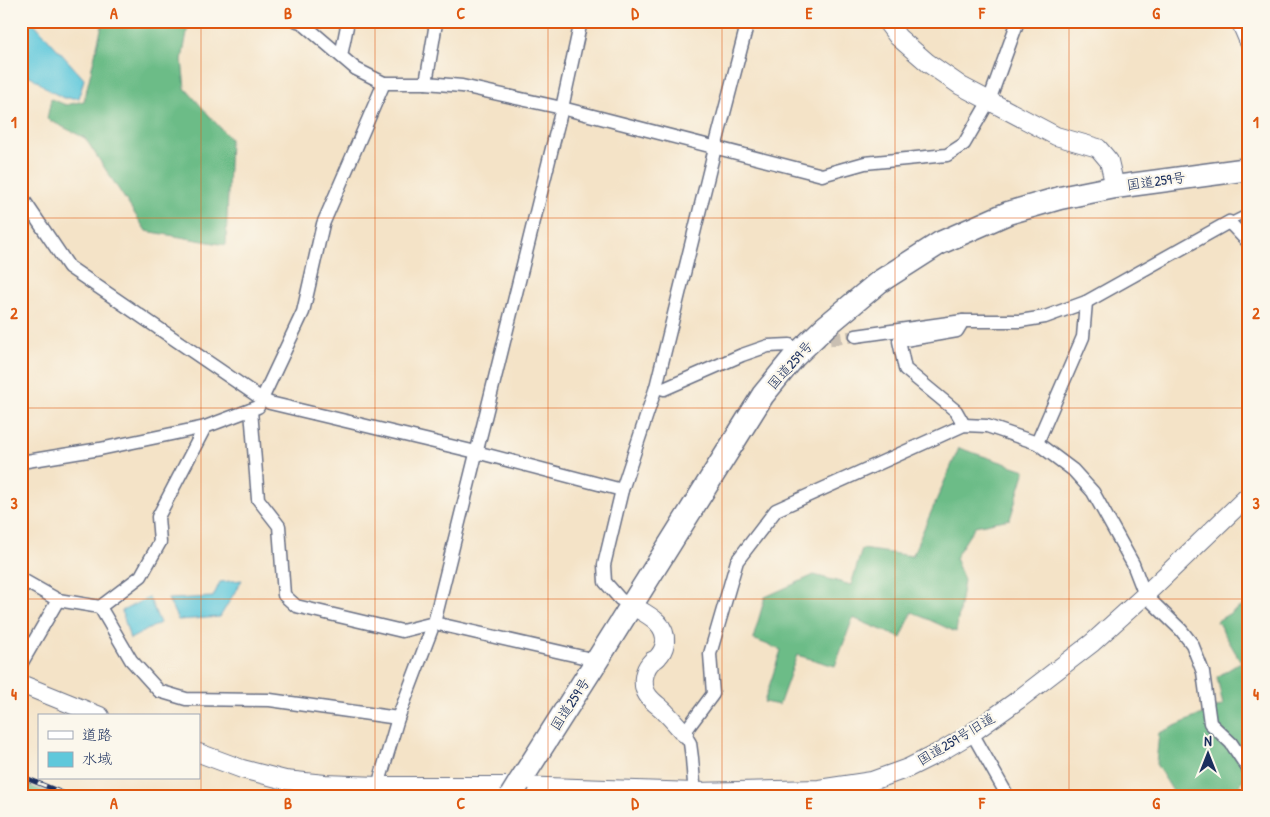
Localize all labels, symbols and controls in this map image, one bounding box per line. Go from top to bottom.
text: A [110,2,118,24]
text: B [284,2,292,24]
text: C [457,2,466,24]
text: D [631,2,639,24]
text: E [805,2,813,24]
text: F [978,2,986,24]
text: G [1152,2,1160,24]
text: 1 [11,111,17,133]
text: 1 [1253,111,1259,133]
street label: 国道259号 [1125,167,1187,194]
text: 2 [10,302,18,324]
text: 2 [1252,302,1260,324]
street label: 国道259号 [763,336,817,393]
text: 3 [10,492,18,514]
text: 3 [1252,492,1260,514]
street label: 国道259号 [545,674,594,734]
text: 4 [11,683,17,705]
text: 4 [1253,683,1259,705]
street label: 国道259号旧道 [913,708,998,769]
legend [38,714,200,780]
text: 道路 [82,724,112,745]
north arrow [1182,730,1232,780]
text: N [1204,731,1212,750]
text: 水域 [82,748,112,769]
text: A [110,792,118,814]
text: B [284,792,292,814]
text: C [457,792,466,814]
text: D [631,792,639,814]
text: E [805,792,813,814]
text: F [978,792,986,814]
text: G [1152,792,1160,814]

